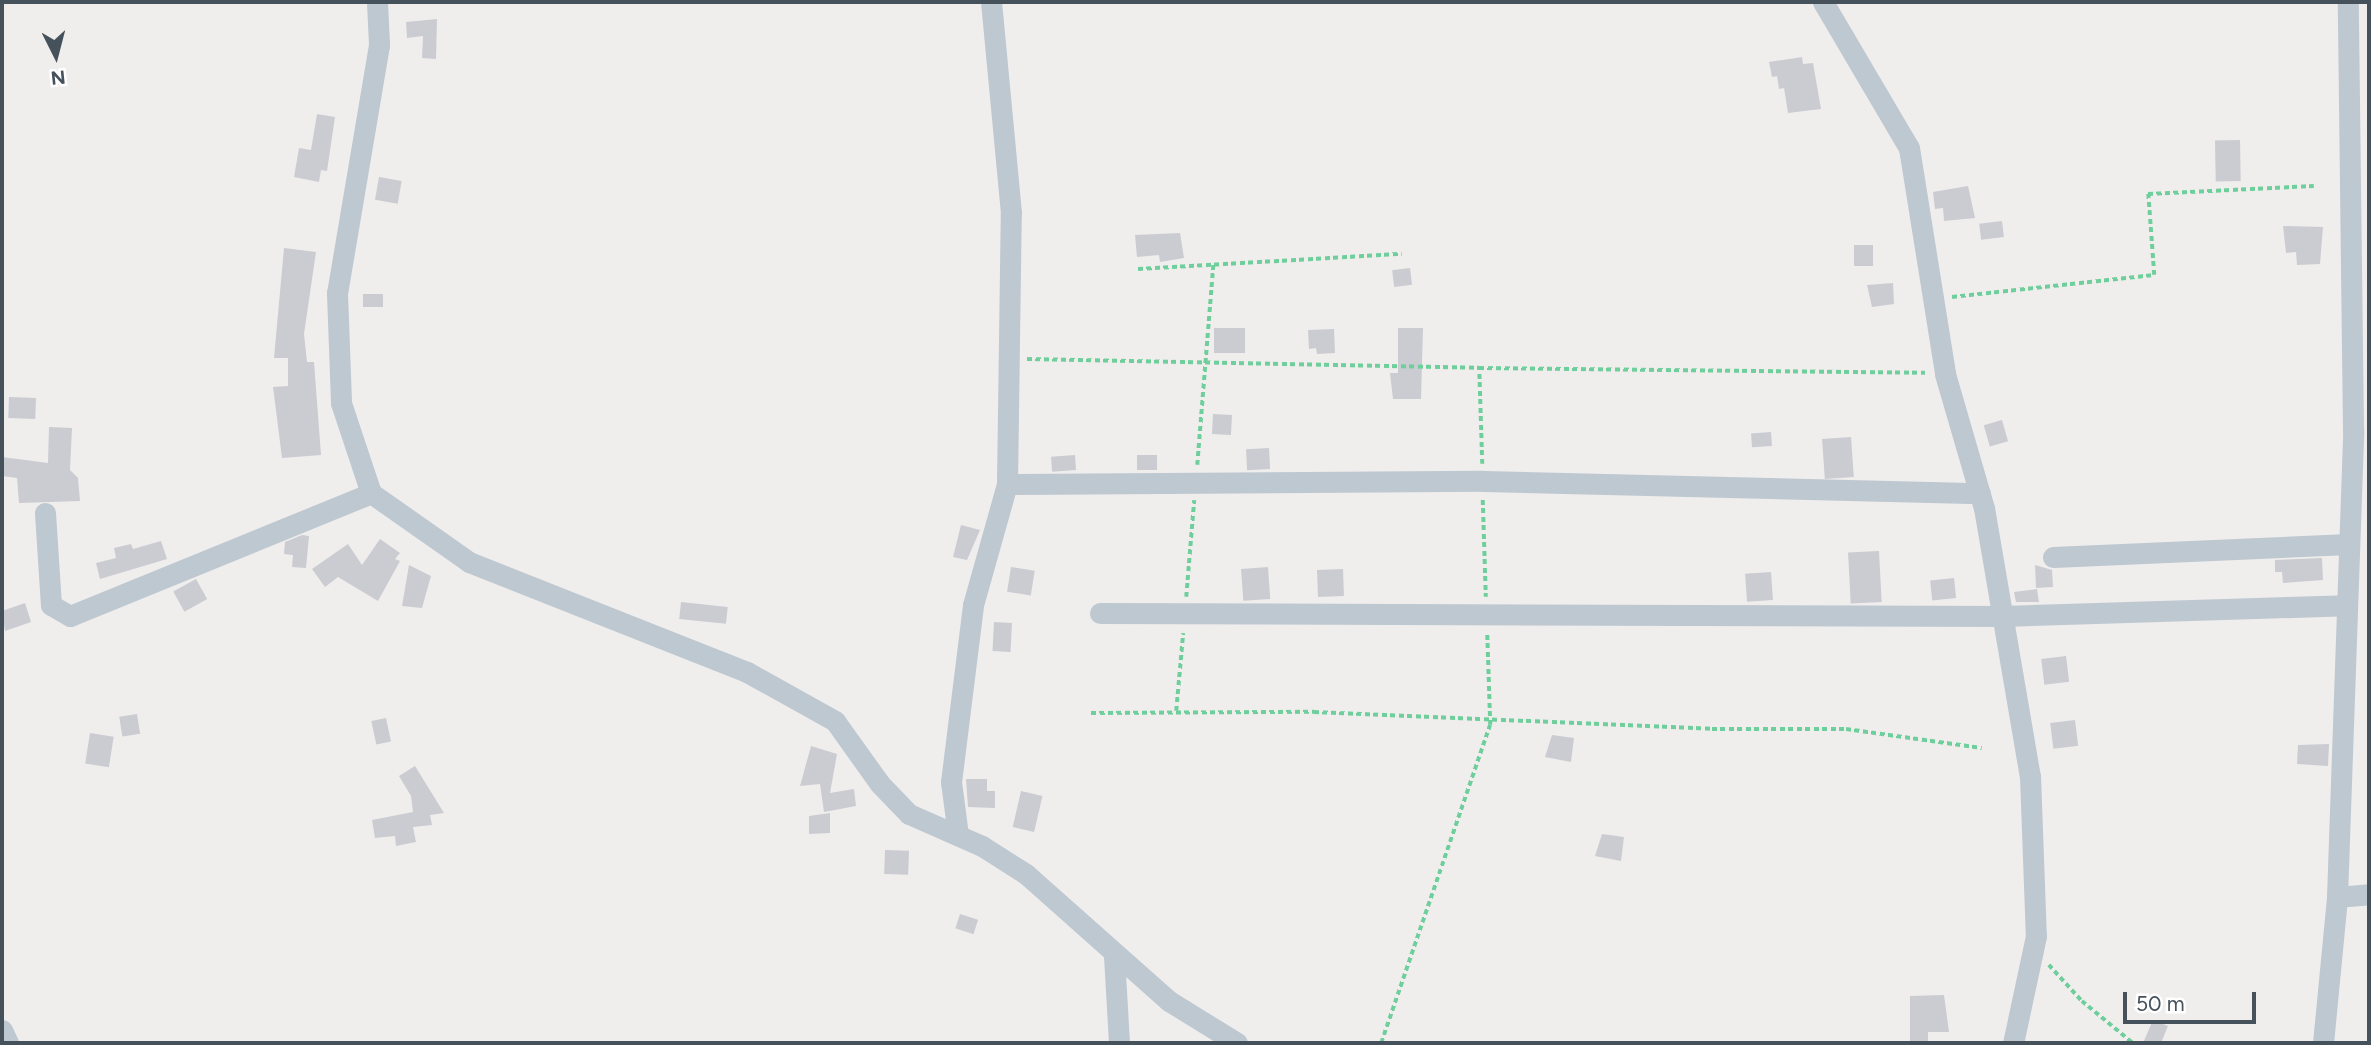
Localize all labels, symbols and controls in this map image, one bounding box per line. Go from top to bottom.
north arrow [21,21,91,91]
text: N [50,65,67,90]
scale bar [2126,978,2259,1022]
text: 50 m [2136,991,2185,1016]

